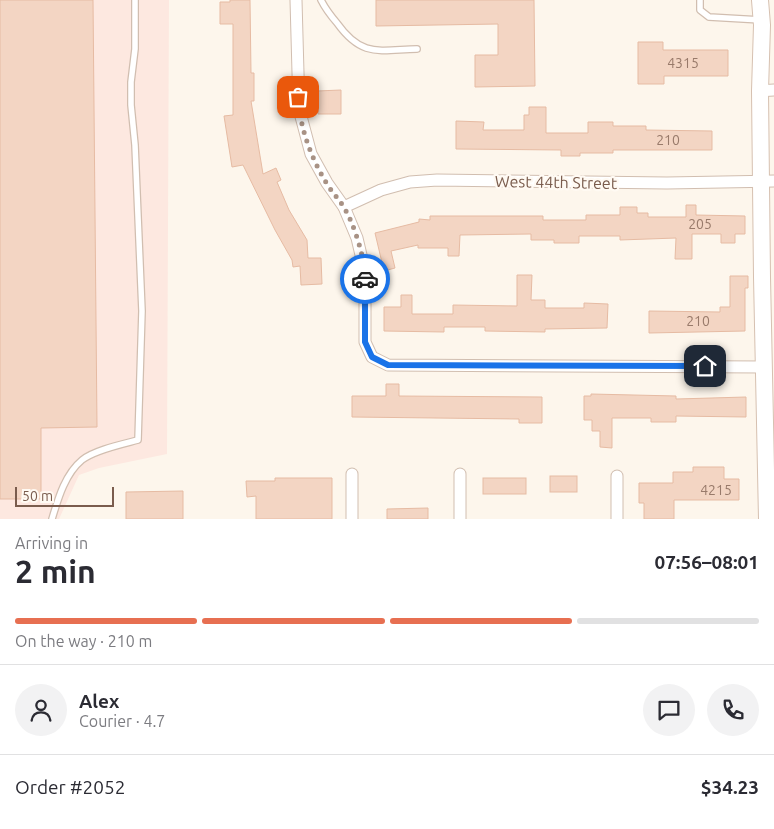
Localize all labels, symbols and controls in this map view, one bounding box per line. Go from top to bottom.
house number: 4315 [667,55,699,71]
pin [277,76,319,118]
icon: bag [284,83,312,111]
house number: 210 [656,132,680,148]
street label: West 44th Street [495,172,618,192]
house number: 205 [688,216,712,232]
courier [340,254,390,304]
icon: car [351,265,379,293]
house number: 210 [686,313,710,329]
pin [684,345,726,387]
icon: home [691,352,719,380]
house number: 4215 [700,482,732,498]
scale bar [15,484,114,507]
text: 50 m [22,488,53,504]
text: Arriving in [15,534,88,552]
text: 07:56–08:01 [654,551,759,573]
text: 2 min [15,553,96,589]
text: On the way · 210 m [15,632,152,650]
button: person [15,684,67,736]
button: chat [643,684,695,736]
button: phone [707,684,759,736]
text: Alex [79,690,119,712]
text: Courier · 4.7 [79,712,165,730]
text: Order #2052 [15,776,125,798]
text: $34.23 [701,776,759,798]

